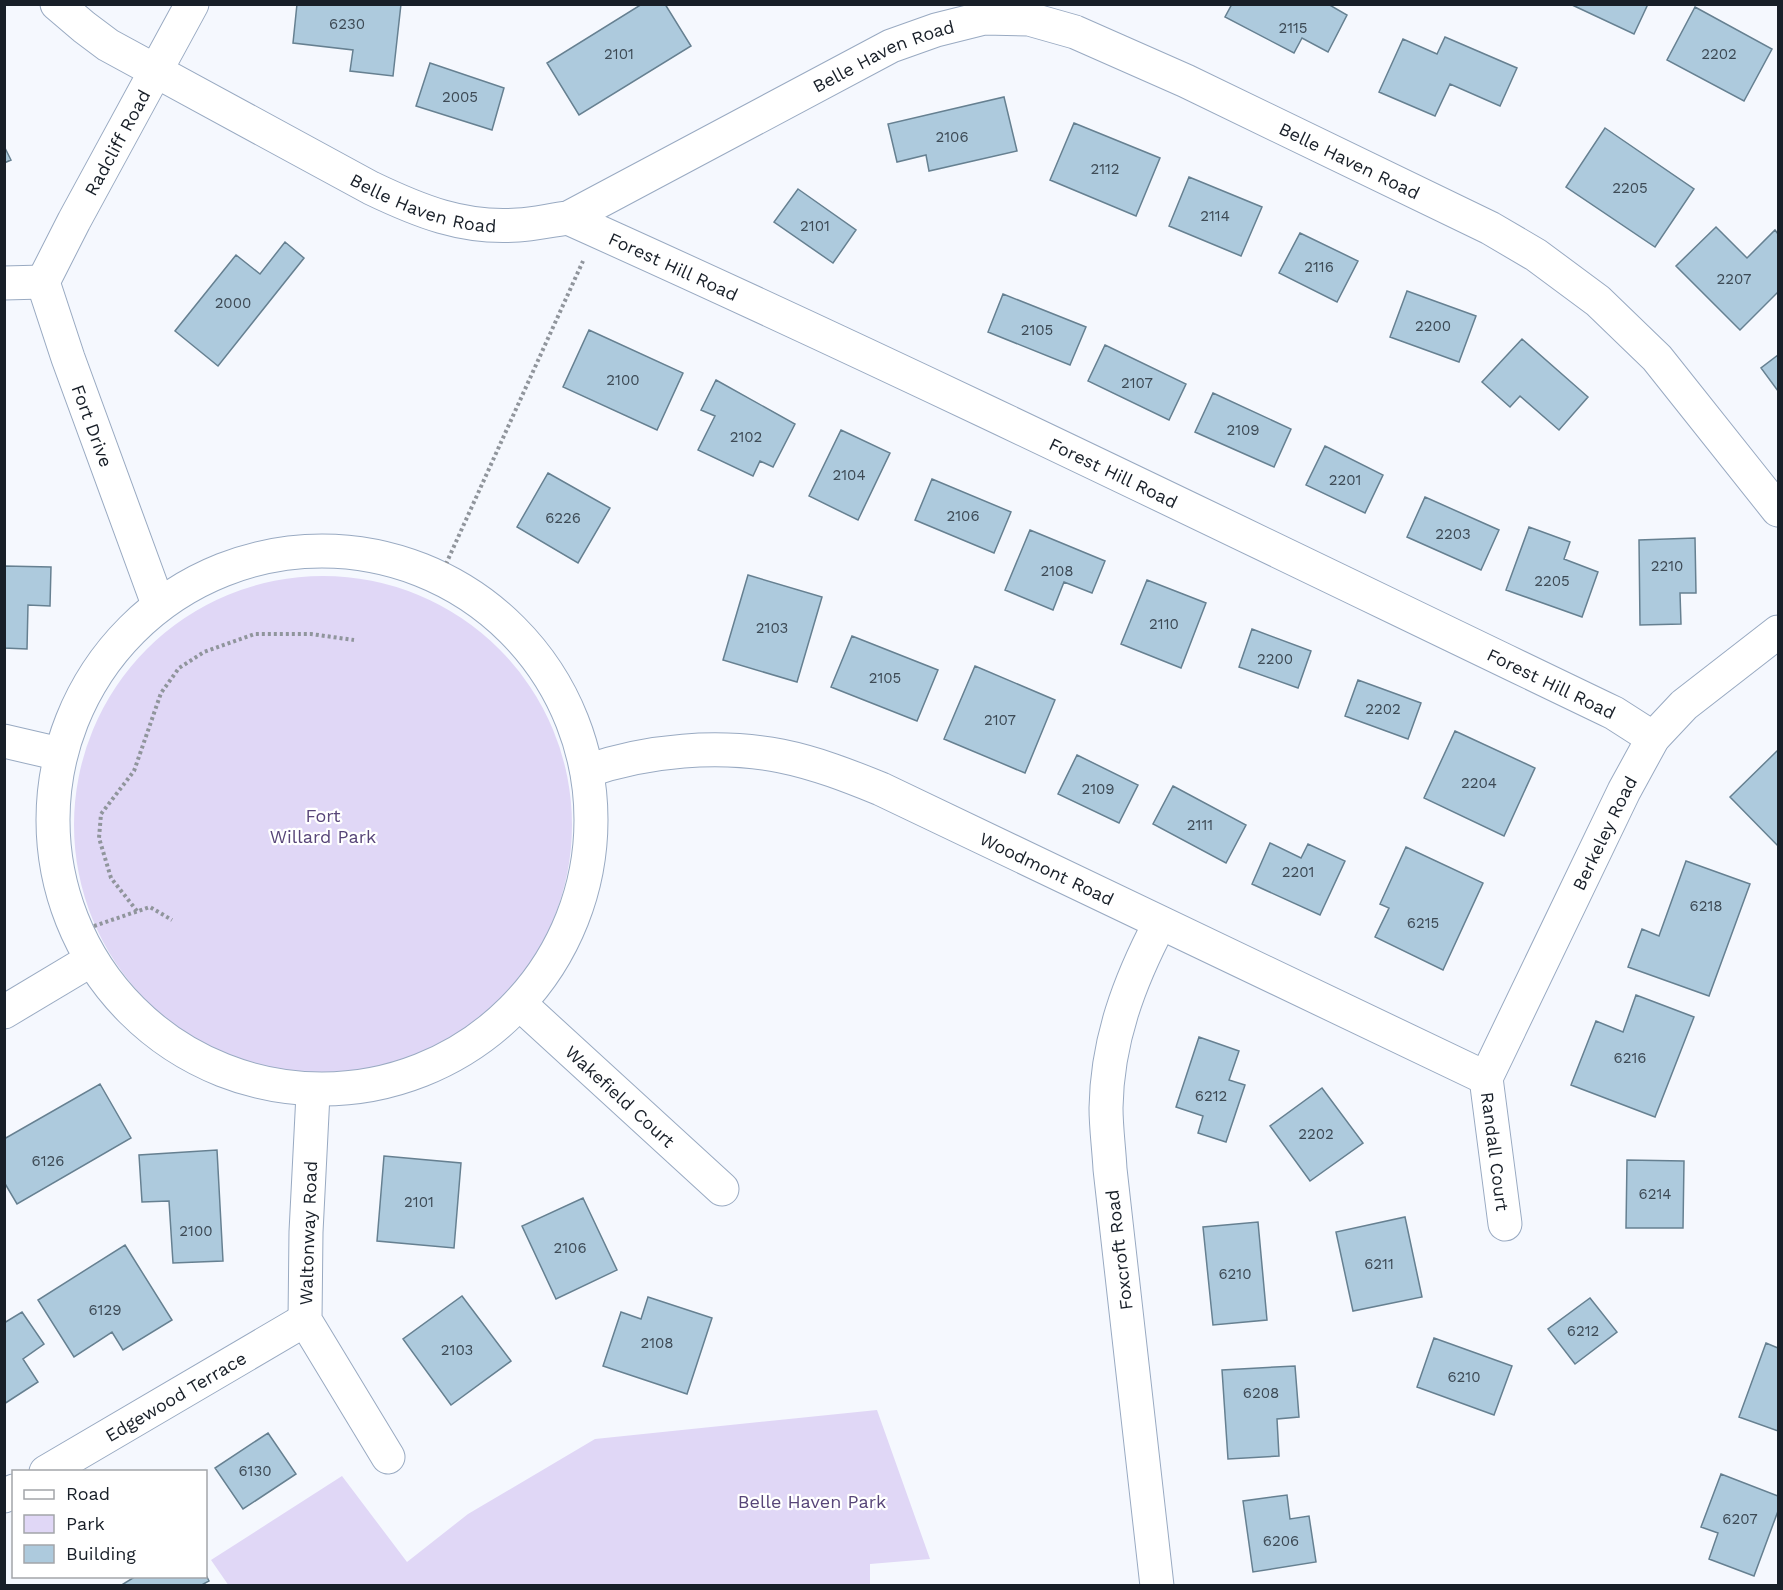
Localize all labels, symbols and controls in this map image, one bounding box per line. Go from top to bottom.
house number: 6230 [329,15,365,33]
street label: Belle Haven Road [809,15,956,96]
house number: 2115 [1278,19,1308,37]
house number: 2101 [604,45,634,63]
house number: 2202 [1701,45,1737,63]
street label: Radcliff Road [80,86,154,199]
house number: 2005 [442,88,478,106]
street label: Belle Haven Road [1276,117,1424,203]
house number: 2106 [935,128,969,146]
house number: 2112 [1090,160,1120,178]
street label: Belle Haven Road [347,168,497,236]
house number: 2205 [1612,179,1648,197]
house number: 2114 [1200,207,1230,225]
house number: 2101 [800,217,830,235]
street label: Forest Hill Road [606,227,742,305]
house number: 2116 [1304,258,1334,276]
house number: 2207 [1717,270,1751,288]
house number: 2000 [215,294,251,312]
house number: 2200 [1415,317,1451,335]
house number: 2105 [1021,321,1053,339]
house number: 2100 [606,371,640,389]
house number: 2107 [1121,374,1153,392]
street label: Fort Drive [68,382,117,470]
house number: 2109 [1226,421,1260,439]
house number: 2102 [730,428,762,446]
street label: Forest Hill Road [1046,433,1181,512]
house number: 2104 [832,466,866,484]
house number: 2201 [1329,471,1361,489]
house number: 2106 [946,507,980,525]
house number: 6226 [545,509,581,527]
house number: 2203 [1435,525,1471,543]
house number: 2210 [1651,557,1683,575]
house number: 2108 [1040,562,1074,580]
house number: 2205 [1534,572,1570,590]
house number: 2110 [1149,615,1179,633]
house number: 2103 [756,619,788,637]
street label: Forest Hill Road [1484,643,1619,723]
house number: 2200 [1257,650,1293,668]
house number: 2105 [869,669,901,687]
house number: 2202 [1365,700,1401,718]
house number: 2107 [984,711,1016,729]
street label: Berkeley Road [1567,772,1641,893]
house number: 2204 [1461,774,1497,792]
house number: 2109 [1081,780,1115,798]
park label: Fort Willard Park [270,805,376,847]
house number: 2111 [1187,816,1213,834]
street label: Woodmont Road [976,827,1117,909]
house number: 2201 [1282,863,1314,881]
house number: 6218 [1690,897,1722,915]
house number: 6215 [1407,914,1439,932]
street label: Wakefield Court [561,1041,680,1151]
house number: 6216 [1614,1049,1646,1067]
house number: 6212 [1195,1087,1227,1105]
street label: Randall Court [1477,1091,1514,1213]
house number: 2202 [1298,1125,1334,1143]
house number: 6126 [32,1152,64,1170]
street label: Waltonway Road [295,1160,321,1306]
house number: 6214 [1639,1185,1671,1203]
street label: Foxcroft Road [1101,1189,1137,1311]
house number: 2101 [404,1193,434,1211]
house number: 2100 [179,1222,213,1240]
house number: 2106 [553,1239,587,1257]
house number: 6211 [1364,1255,1394,1273]
house number: 6210 [1218,1265,1252,1283]
house number: 6129 [89,1301,121,1319]
house number: 6212 [1567,1322,1599,1340]
house number: 2108 [640,1334,674,1352]
house number: 2103 [441,1341,473,1359]
street label: Edgewood Terrace [101,1347,250,1446]
house number: 6210 [1447,1368,1481,1386]
house number: 6208 [1243,1384,1279,1402]
house number: 6130 [238,1462,272,1480]
legend [12,1470,207,1578]
text: Road [66,1483,110,1504]
park label: Belle Haven Park [738,1491,886,1512]
house number: 6207 [1722,1510,1758,1528]
text: Park [66,1513,105,1534]
house number: 6206 [1263,1532,1299,1550]
text: Building [66,1543,136,1564]

